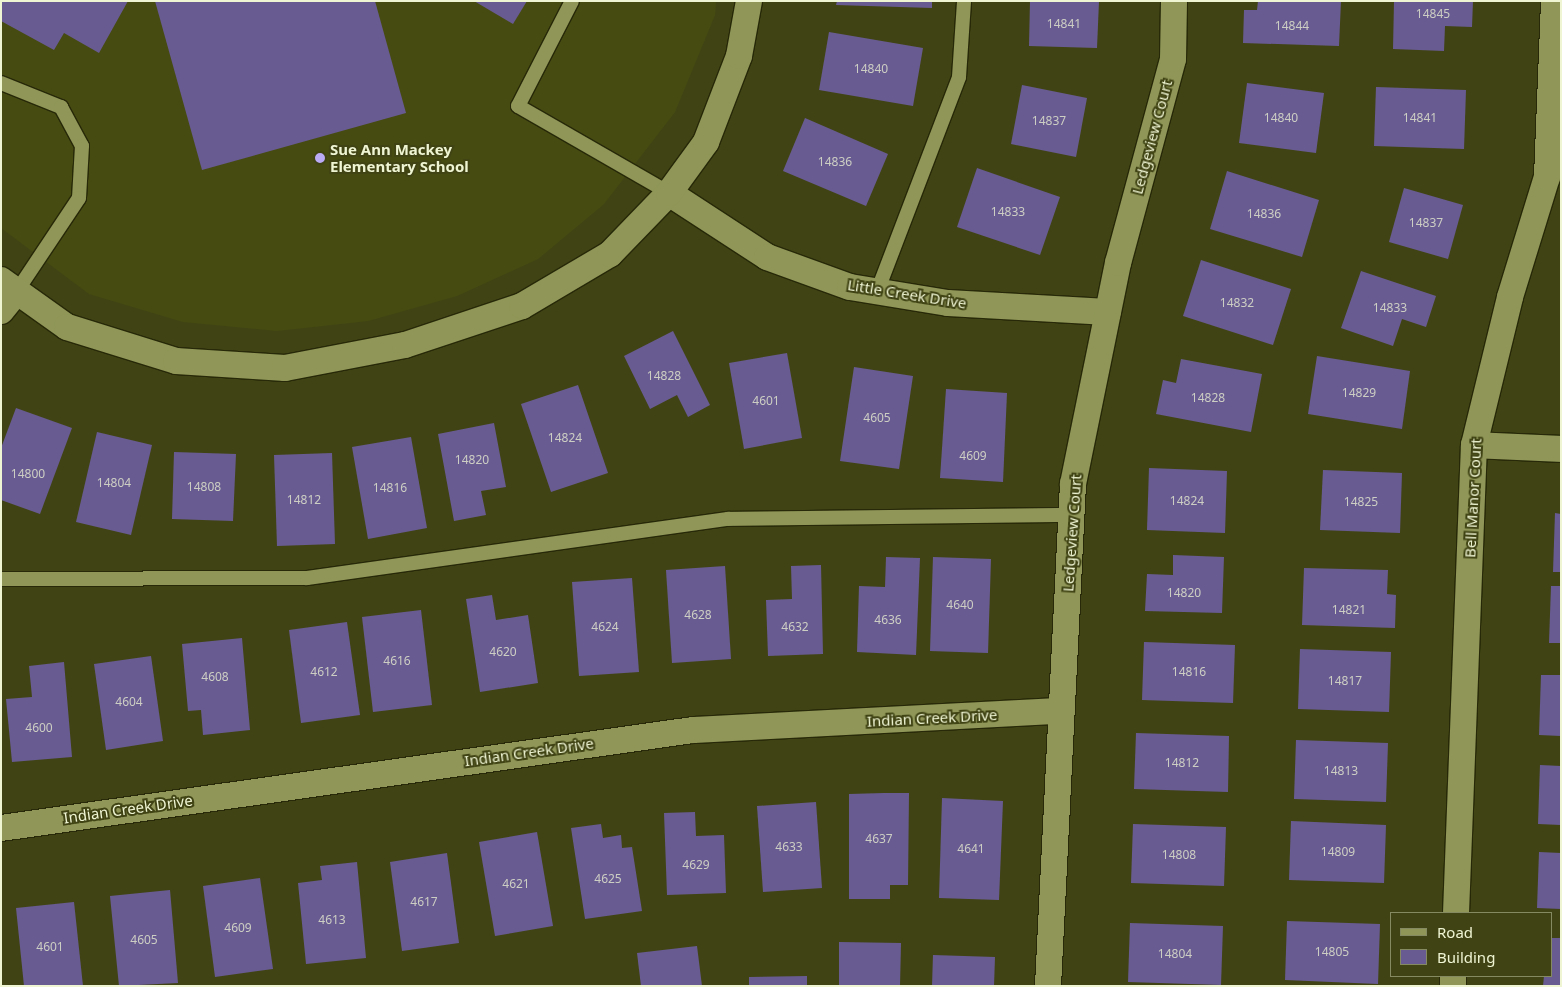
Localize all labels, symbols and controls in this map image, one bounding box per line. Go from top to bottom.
house number: 14845 [1416,7,1450,21]
house number: 14841 [1047,17,1081,31]
house number: 14844 [1275,19,1309,33]
house number: 14840 [854,62,888,76]
street label: Ledgeview Court [1128,78,1176,196]
house number: 14840 [1264,111,1298,125]
house number: 14841 [1403,111,1437,125]
house number: 14837 [1032,114,1066,128]
place label: Sue Ann Mackey Elementary School [330,140,469,175]
marker: Sue Ann Mackey Elementary School [314,152,326,164]
house number: 14836 [818,155,852,169]
house number: 14833 [991,205,1025,219]
house number: 14836 [1247,207,1281,221]
house number: 14837 [1409,216,1443,230]
street label: Little Creek Drive [846,276,968,312]
house number: 14832 [1220,296,1254,310]
house number: 14833 [1373,301,1407,315]
house number: 14828 [647,369,681,383]
house number: 14829 [1342,386,1376,400]
house number: 14828 [1191,391,1225,405]
house number: 4601 [752,394,780,408]
house number: 4605 [863,411,891,425]
house number: 14824 [548,431,582,445]
street label: Bell Manor Court [1461,438,1485,558]
house number: 4609 [959,449,987,463]
house number: 14820 [455,453,489,467]
house number: 14800 [11,467,45,481]
street label: Ledgeview Court [1059,474,1085,592]
house number: 14804 [97,476,131,490]
house number: 14808 [187,480,221,494]
house number: 14816 [373,481,407,495]
house number: 14812 [287,493,321,507]
house number: 14824 [1170,494,1204,508]
house number: 14825 [1344,495,1378,509]
house number: 14820 [1167,586,1201,600]
house number: 4640 [946,598,974,612]
house number: 14821 [1332,603,1366,617]
house number: 4628 [684,608,712,622]
house number: 4636 [874,613,902,627]
house number: 4624 [591,620,619,634]
house number: 4632 [781,620,809,634]
house number: 4620 [489,645,517,659]
house number: 4616 [383,654,411,668]
house number: 4612 [310,665,338,679]
house number: 14816 [1172,665,1206,679]
house number: 4608 [201,670,229,684]
house number: 14817 [1328,674,1362,688]
house number: 4604 [115,695,143,709]
street label: Indian Creek Drive [866,706,998,730]
house number: 4600 [25,721,53,735]
street label: Indian Creek Drive [463,734,595,770]
house number: 14812 [1165,756,1199,770]
house number: 14813 [1324,764,1358,778]
street label: Indian Creek Drive [62,791,194,827]
house number: 4637 [865,832,893,846]
house number: 4633 [775,840,803,854]
house number: 4641 [957,842,985,856]
house number: 14809 [1321,845,1355,859]
house number: 14808 [1162,848,1196,862]
house number: 4629 [682,858,710,872]
house number: 4625 [594,872,622,886]
house number: 4621 [502,877,530,891]
house number: 4617 [410,895,438,909]
legend [1390,912,1552,977]
house number: 4613 [318,913,346,927]
house number: 4609 [224,921,252,935]
text: Road [1437,922,1473,942]
house number: 4605 [130,933,158,947]
house number: 4601 [36,940,64,954]
house number: 14805 [1315,945,1349,959]
house number: 14804 [1158,947,1192,961]
text: Building [1437,947,1495,967]

